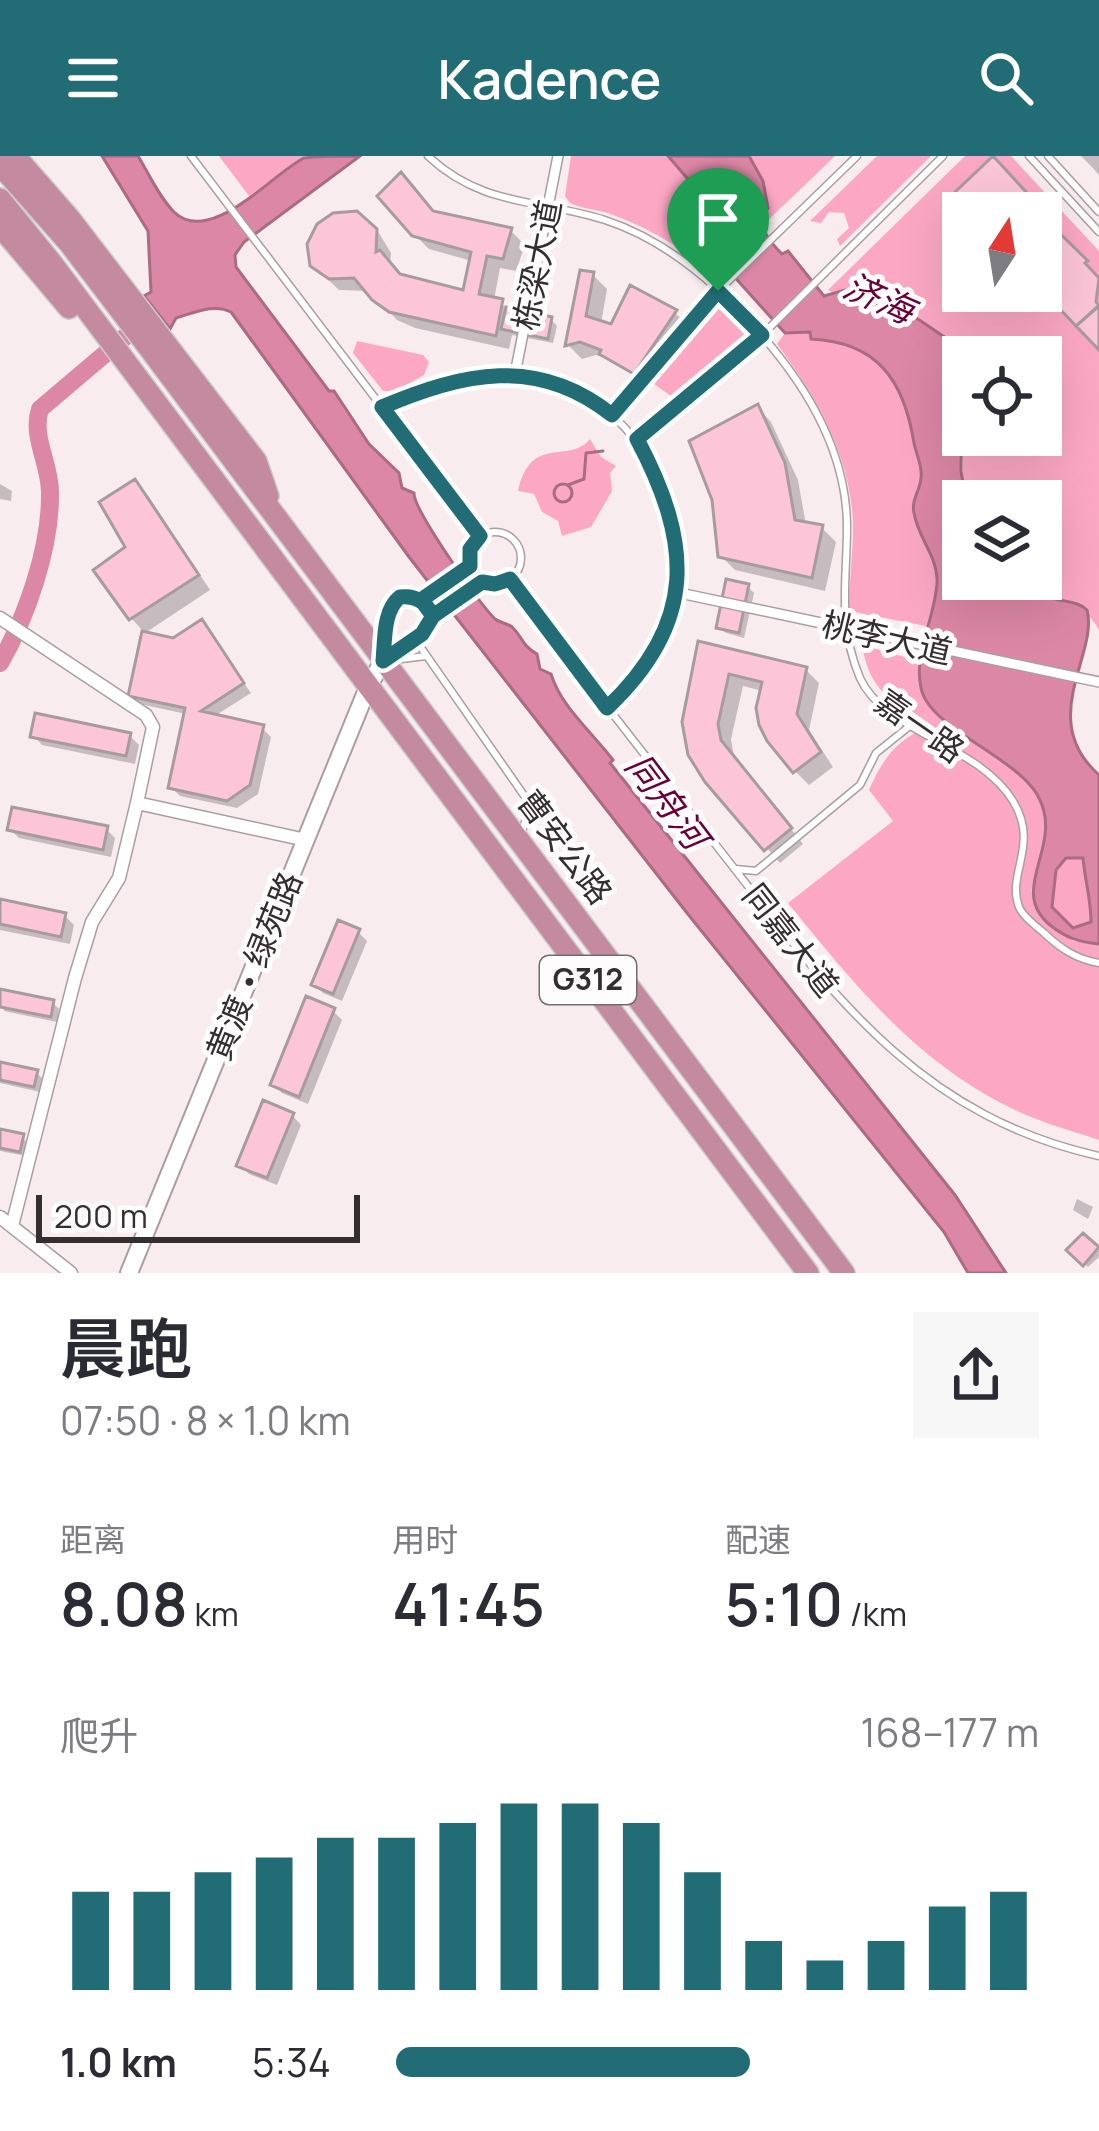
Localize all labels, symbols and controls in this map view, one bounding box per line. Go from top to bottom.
text: Kadence [438,41,661,115]
icon: menu [60,45,126,111]
icon: search [973,45,1039,111]
pin [667,168,769,291]
icon: arrive [685,186,751,252]
north arrow [942,192,1062,312]
map controls [942,192,1062,600]
street label: 栋梁大道 [502,196,571,334]
water label: 济海 [836,261,927,337]
button: locate [942,336,1062,456]
button: layers [942,480,1062,600]
street label: 桃李大道 [818,601,956,674]
street label: 嘉一路 [867,679,974,772]
water label: 同舟河 [615,743,723,863]
street label: 曹安公路 [508,780,623,913]
street label: 黄渡 • 绿苑路 [195,865,312,1067]
street label: 同嘉大道 [733,874,850,1006]
road number: G312 [540,956,636,1004]
scale bar [36,1189,360,1242]
text: 200 m [54,1193,148,1238]
text: 晨跑 [60,1303,192,1393]
button: share [913,1312,1039,1438]
text: 07:50 · 8 × 1.0 km [60,1393,351,1447]
text: 距离 [60,1517,126,1562]
text: 用时 [392,1517,458,1562]
text: 配速 [725,1517,791,1562]
text: 8.08 [60,1562,188,1644]
text: 41:45 [392,1562,545,1644]
text: 5:10 [725,1562,843,1644]
text: km [188,1591,239,1636]
text: /km [843,1591,907,1636]
text: 168–177 m [860,1705,1039,1759]
text: 爬升 [60,1708,138,1762]
text: 1.0 km [60,2035,177,2089]
text: 5:34 [252,2035,331,2089]

